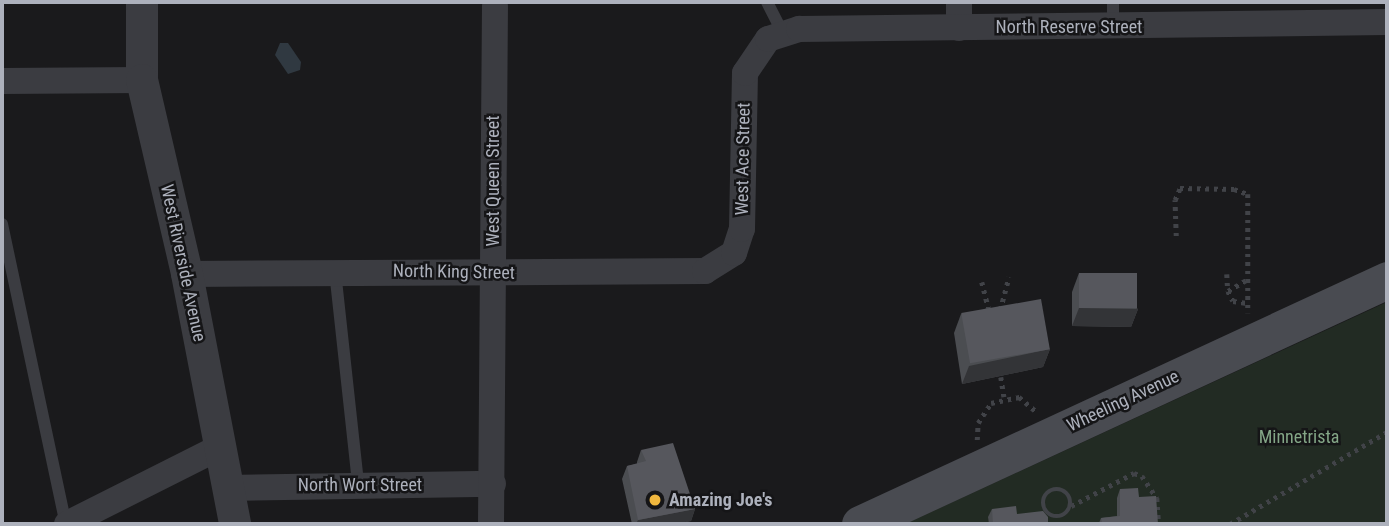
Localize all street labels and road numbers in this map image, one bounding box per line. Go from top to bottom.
street label: North Reserve Street [996,16,1142,38]
street label: West Ace Street [731,102,755,216]
street label: West Queen Street [482,116,504,246]
street label: West Riverside Avenue [156,182,210,344]
street label: North King Street [393,260,515,284]
street label: Wheeling Avenue [1064,366,1182,436]
street label: North Wort Street [298,474,422,496]

